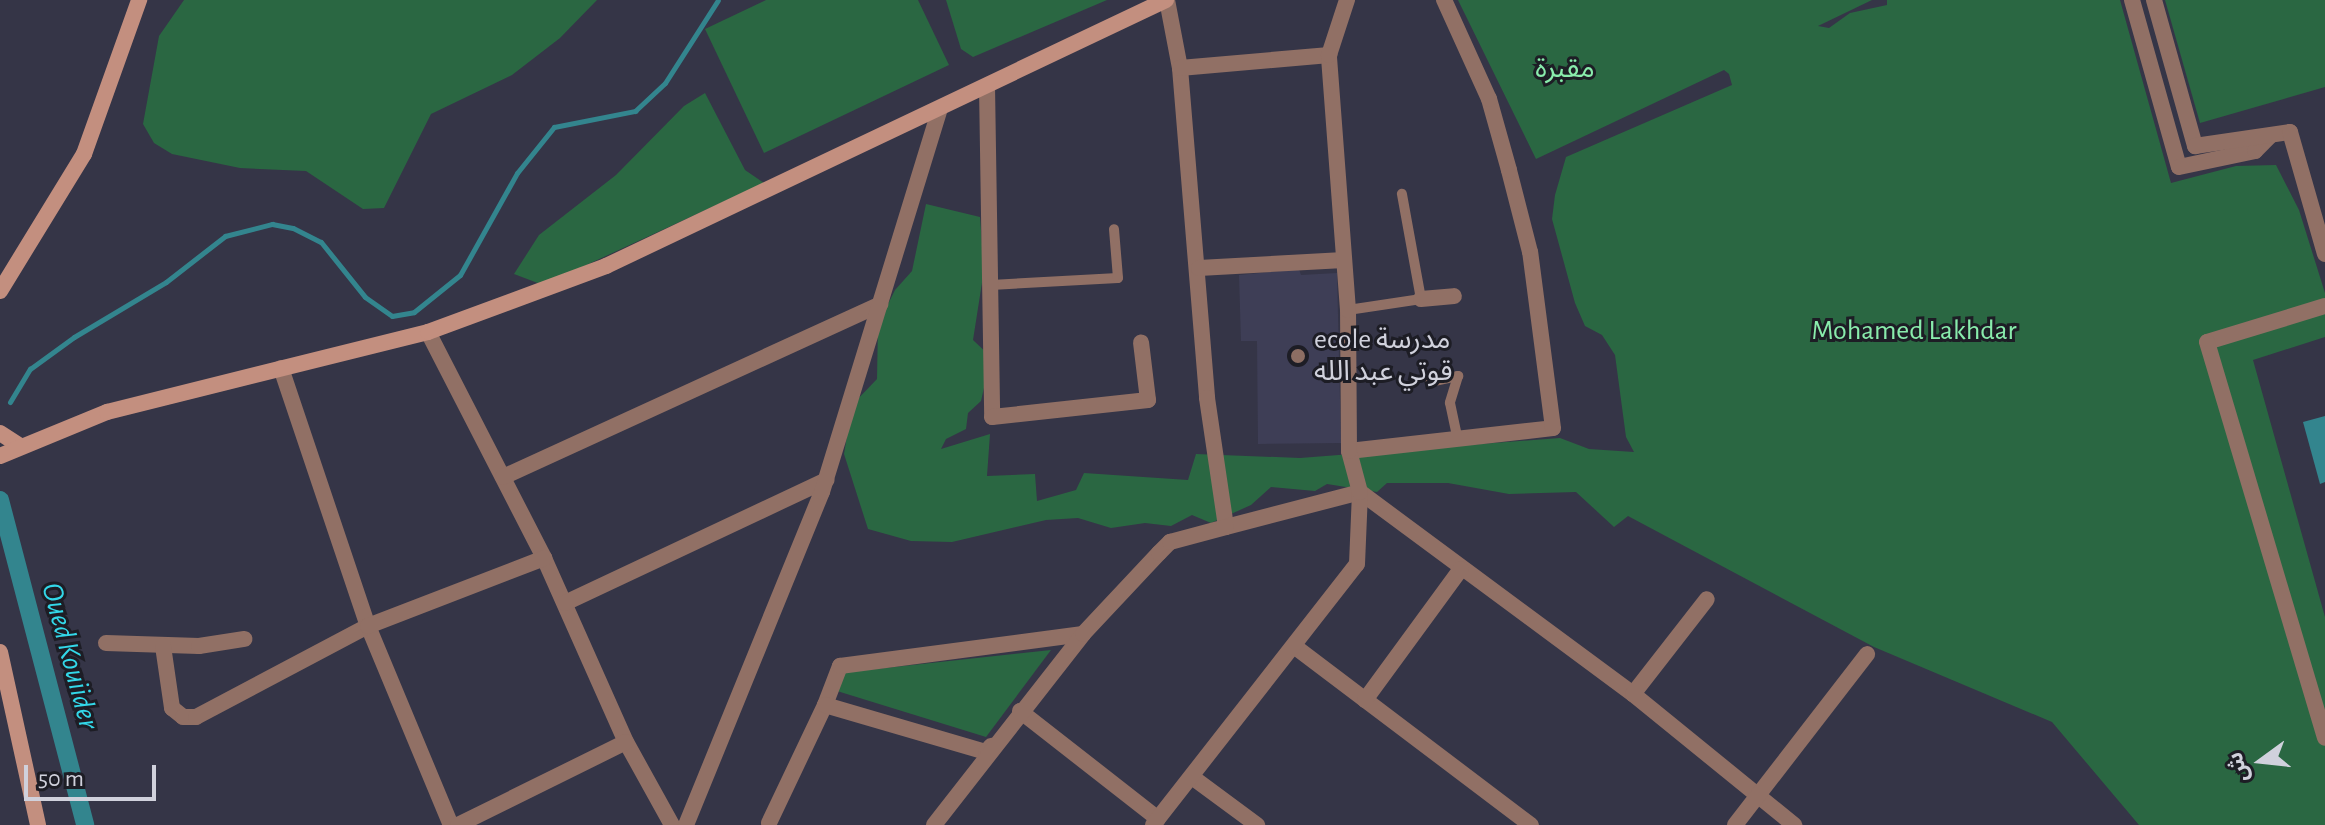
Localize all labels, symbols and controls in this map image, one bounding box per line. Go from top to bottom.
park label: مقبرة [1535,52,1595,86]
park label: Mohamed Lakhdar [1811,314,2017,348]
place label: ecole مدرسة قوتي عبد الله [1314,323,1452,389]
marker: ecole مدرسة قوتي عبد الله [1289,347,1307,365]
water label: Oued Kouiider [33,579,107,733]
north arrow [2221,721,2301,801]
scale bar [28,749,160,799]
text: ش [2223,750,2252,785]
text: 50 m [38,767,84,791]

